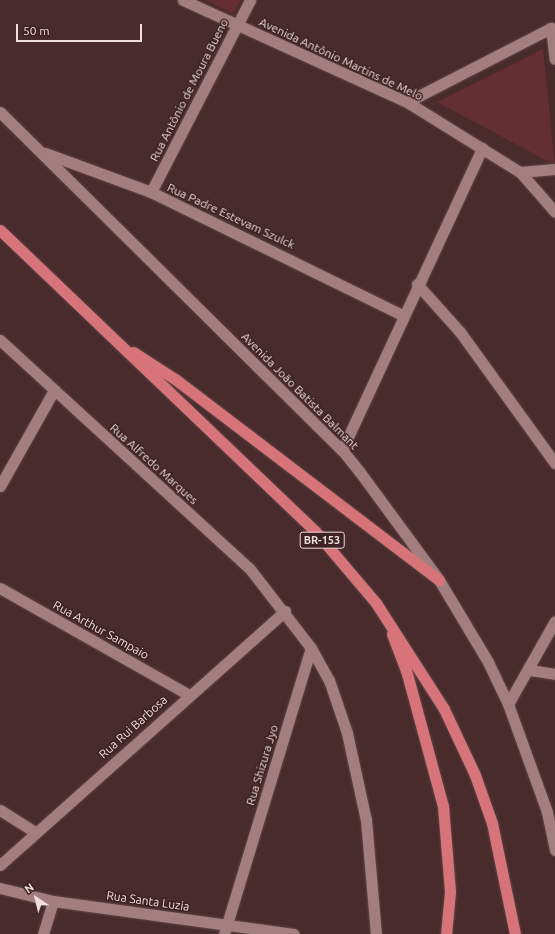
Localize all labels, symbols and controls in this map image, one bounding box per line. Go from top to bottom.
street label: Avenida Antônio Martins de Melo [257,15,425,103]
scale bar [18,16,144,42]
street label: Rua Antônio de Moura Bueno [147,16,231,164]
text: 50 m [23,24,50,37]
street label: Rua Padre Estevam Szulck [165,180,297,252]
street label: Avenida João Batista Balmant [238,329,362,453]
street label: Rua Alfredo Marques [107,421,201,507]
road number: BR-153 [299,531,345,549]
street label: Rua Arthur Sampaio [51,598,151,662]
street label: Rua Rui Barbosa [96,693,170,761]
street label: Rua Shizura Jyo [243,723,281,807]
north arrow [16,878,56,918]
text: N [22,881,36,895]
street label: Rua Santa Luzia [106,888,190,914]

